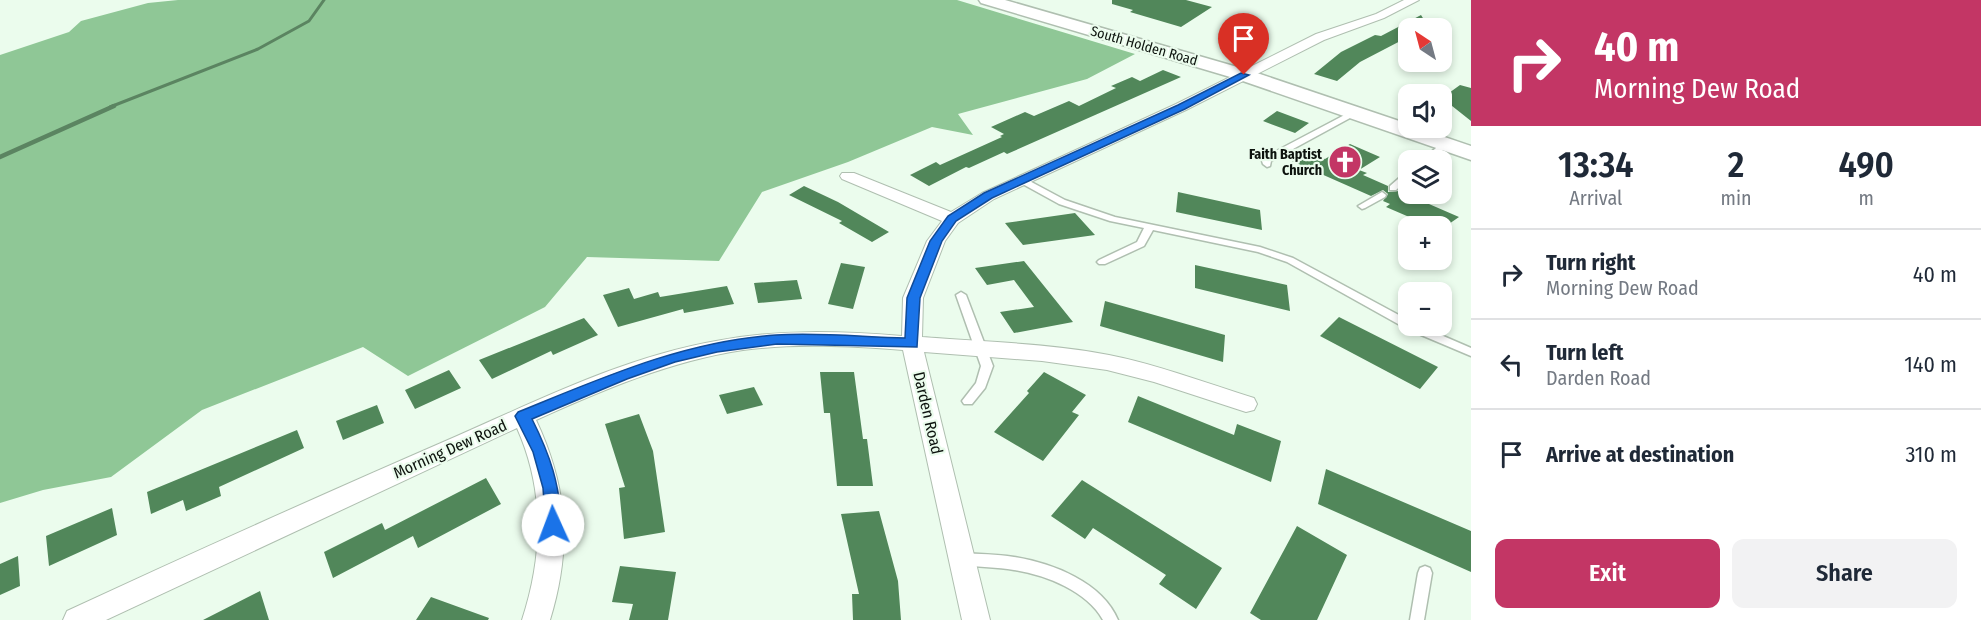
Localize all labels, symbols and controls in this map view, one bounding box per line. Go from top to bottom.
pin [1218,13,1269,75]
north arrow [1398,18,1452,72]
map controls [1398,18,1452,336]
icon: arrive [1227,22,1260,55]
text: 40 m [1594,22,1679,72]
street label: South Holden Road [1089,23,1199,69]
icon: right [1495,24,1573,102]
text: Morning Dew Road [1594,73,1800,105]
button: sound [1398,84,1452,138]
text: 13:34 [1558,143,1634,187]
text: 2 [1728,143,1744,187]
text: 490 [1839,143,1894,187]
church icon: Faith Baptist Church [1327,144,1363,180]
place label: Faith Baptist Church [1249,146,1323,179]
button: layers [1398,150,1452,204]
text: Arrival [1569,186,1622,210]
text: min [1721,186,1752,210]
text: m [1859,186,1874,210]
button: + [1398,216,1452,270]
text: Turn right [1546,249,1635,276]
icon: right [1495,258,1528,291]
text: 40 m [1913,261,1957,288]
text: Morning Dew Road [1546,276,1699,300]
button: − [1398,282,1452,336]
text: Turn left [1546,339,1624,366]
icon: left [1495,348,1528,381]
text: 140 m [1904,351,1957,378]
text: Darden Road [1546,366,1651,390]
street label: Darden Road [909,370,947,456]
street label: Morning Dew Road [390,415,510,483]
icon: arrive [1495,438,1528,471]
text: Arrive at destination [1546,441,1734,468]
text: 310 m [1905,441,1957,468]
position arrow [521,493,585,557]
button: Exit [1495,539,1720,608]
button: Share [1732,539,1957,608]

